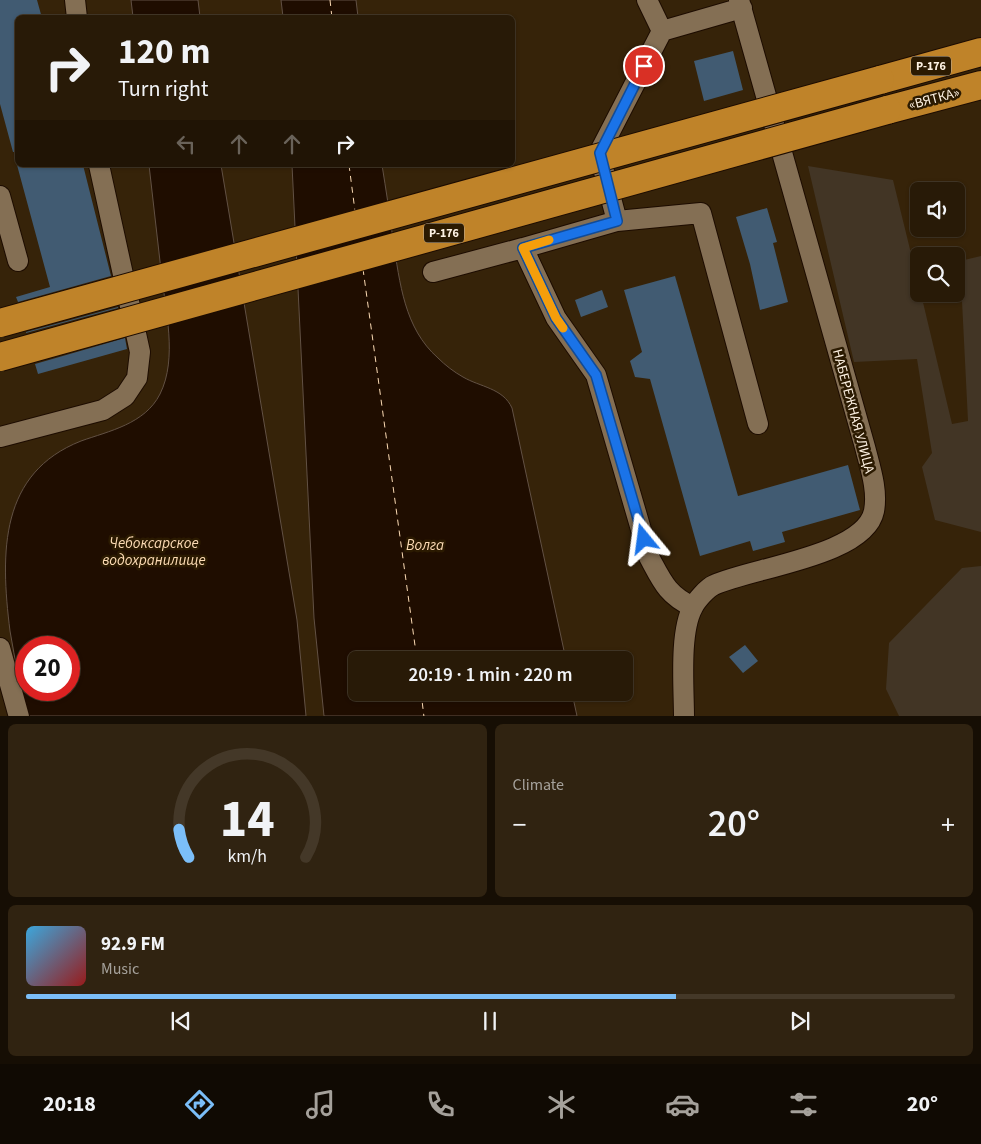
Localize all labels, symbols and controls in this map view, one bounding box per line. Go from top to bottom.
text: 120 m [118,27,210,77]
icon: right [35,35,100,100]
pin [623,45,665,87]
icon: arrive [630,52,658,80]
road number: Р-176 [911,56,951,76]
text: Turn right [118,73,208,105]
street label: «ВЯТКА» [907,83,962,115]
icon: left [172,130,200,158]
icon: ahead [225,130,253,158]
icon: ahead [278,130,306,158]
icon: right [331,130,359,158]
map controls [910,182,965,302]
button: sound [910,182,965,237]
road number: Р-176 [424,224,464,242]
button: search [910,247,965,302]
street label: НАБЕРЕЖНАЯ УЛИЦА [827,347,879,476]
position arrow [617,512,669,564]
water label: Чебоксарское водохранилище [102,533,206,571]
water label: Волга [406,535,444,556]
speed limit sign: 20 [15,636,80,701]
text: 20:19 · 1 min · 220 m [408,662,573,689]
text: Climate [513,774,564,796]
text: 14 [220,783,275,857]
text: 20° [708,797,760,851]
text: − [513,805,526,845]
text: + [941,805,955,845]
text: km/h [227,844,267,869]
text: 92.9 FM [101,931,165,958]
text: Music [101,958,139,980]
icon: previous [167,1007,195,1035]
icon: pause [476,1007,504,1035]
icon: next [786,1007,814,1035]
icon: directions [182,1087,217,1122]
icon: music [303,1087,338,1122]
icon: phone [423,1087,458,1122]
icon: climate [544,1087,579,1122]
icon: car [665,1087,700,1122]
icon: filters [786,1087,821,1122]
text: 20:18 [43,1088,96,1120]
text: 20° [907,1088,938,1120]

